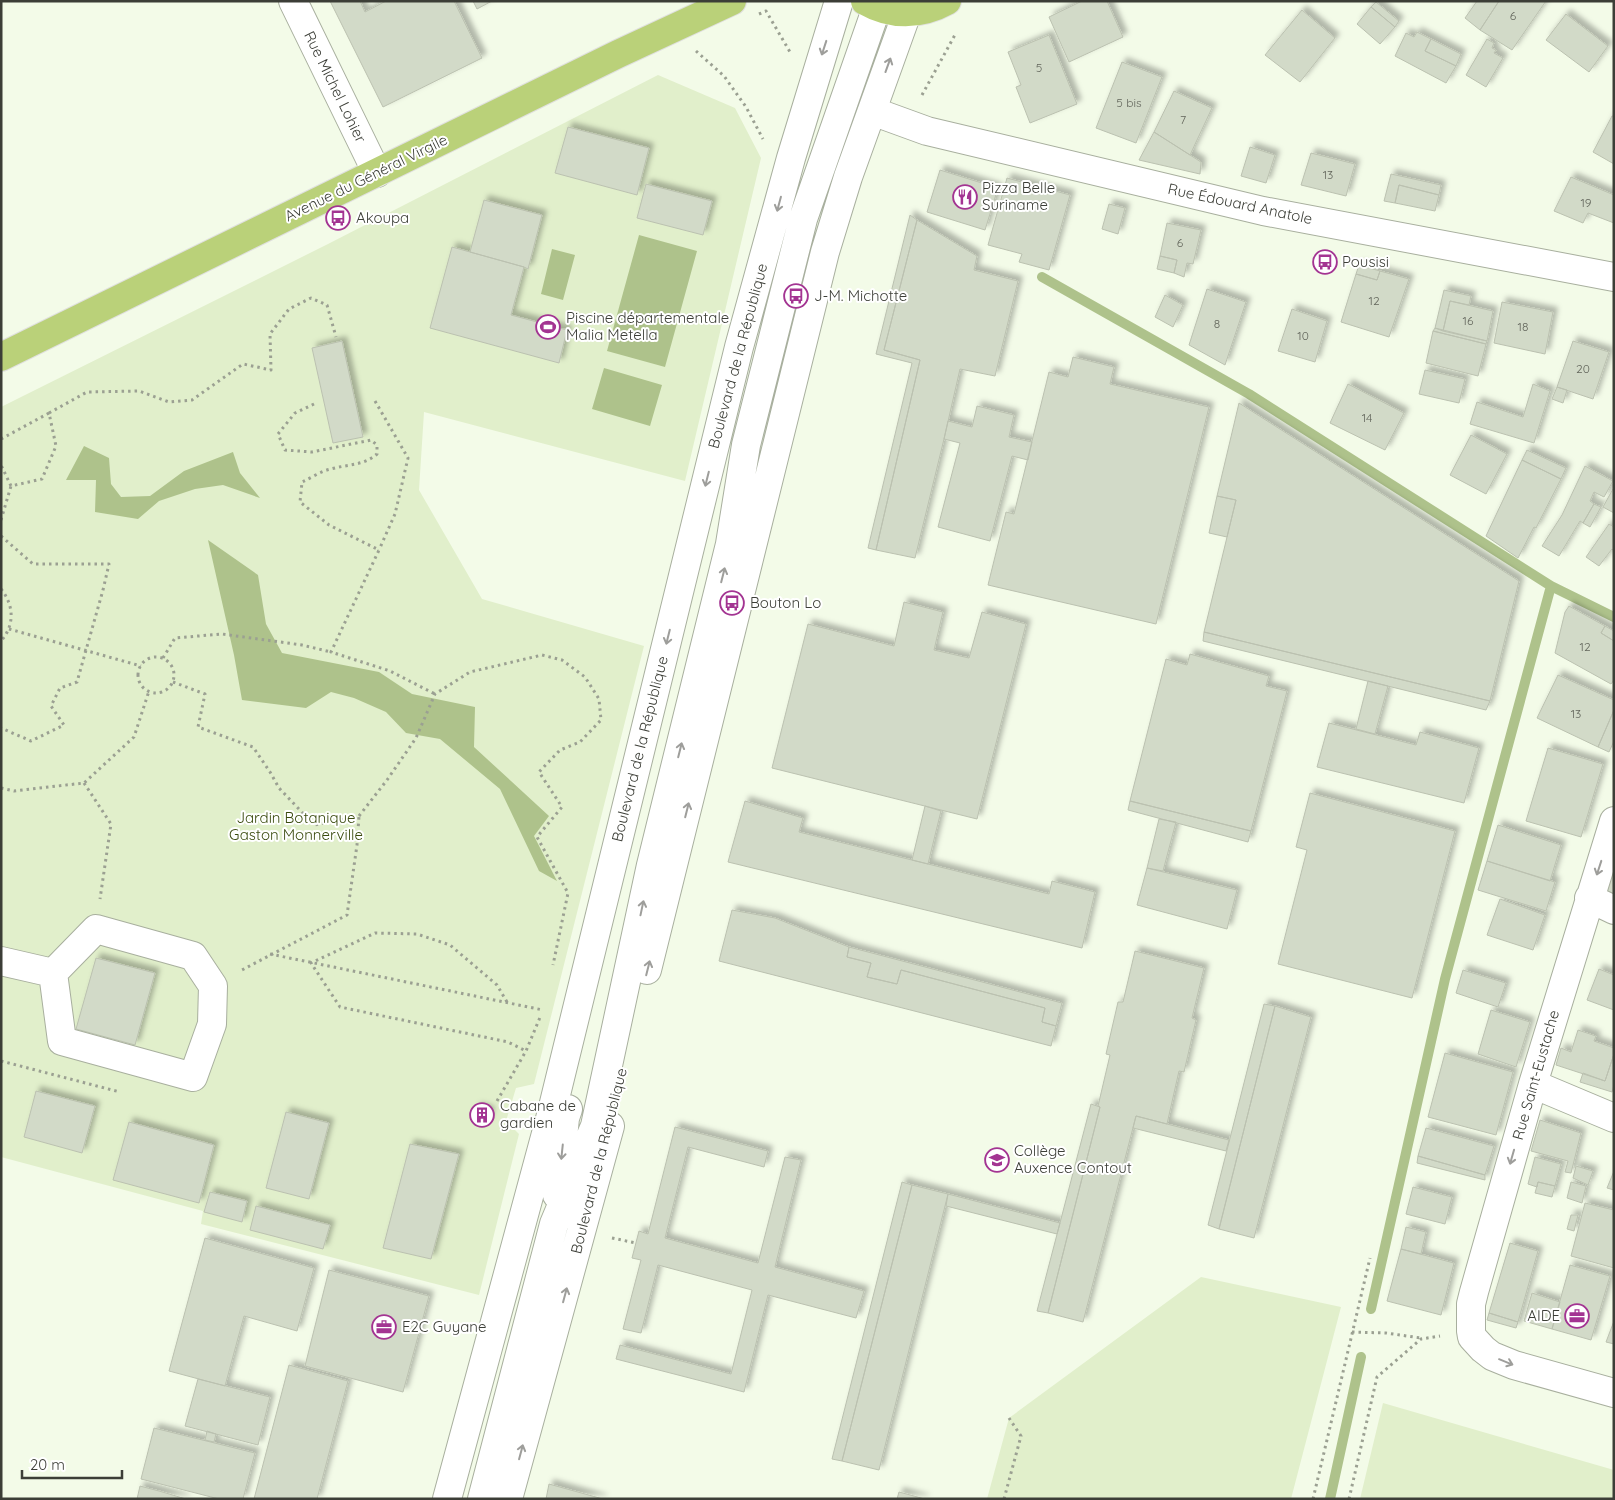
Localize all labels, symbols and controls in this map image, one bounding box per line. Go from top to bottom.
house number: 6 [1510,8,1517,23]
street label: Rue Michel Lohier [300,28,371,146]
one-way arrow [819,39,828,55]
one-way arrow [884,58,893,73]
house number: 5 [1036,60,1042,75]
house number: 5 bis [1116,95,1142,110]
house number: 7 [1180,112,1186,127]
street label: Avenue du Général Virgile [281,130,450,225]
house number: 13 [1323,167,1333,182]
place label: Pizza Belle Suriname [982,178,1055,214]
street label: Rue Édouard Anatole [1166,179,1314,228]
restaurant icon: Pizza Belle Suriname [952,184,978,210]
one-way arrow [773,195,783,211]
house number: 19 [1580,195,1592,210]
bus stop icon: Akoupa [325,205,351,231]
place label: Akoupa [356,208,409,227]
house number: 6 [1177,235,1184,250]
bus stop icon: Pousisi [1312,249,1338,275]
place label: Pousisi [1342,252,1389,271]
street label: Boulevard de la République [704,261,771,451]
bus stop icon: J-M. Michotte [783,283,809,309]
place label: J-M. Michotte [814,286,907,305]
house number: 12 [1368,293,1380,308]
place label: Piscine départementale Malia Metella [566,308,729,344]
house number: 16 [1463,313,1474,328]
sports icon: Piscine départementale Malia Metella [535,314,561,340]
house number: 8 [1214,316,1220,331]
house number: 18 [1518,319,1528,334]
house number: 10 [1297,328,1309,343]
house number: 20 [1576,361,1590,376]
house number: 14 [1362,410,1372,425]
one-way arrow [701,471,711,487]
one-way arrow [719,568,728,584]
bus stop icon: Bouton Lo [719,590,745,616]
place label: Bouton Lo [750,593,821,612]
one-way arrow [663,629,672,645]
house number: 12 [1579,639,1591,654]
street label: Boulevard de la République [607,654,672,844]
house number: 13 [1571,706,1581,721]
one-way arrow [676,743,685,759]
one-way arrow [683,803,692,819]
park label: Jardin Botanique Gaston Monnerville [229,808,363,844]
one-way arrow [1594,859,1603,875]
one-way arrow [638,901,647,917]
one-way arrow [644,961,653,977]
street label: Rue Saint-Eustache [1508,1008,1563,1142]
street label: Boulevard de la République [566,1066,631,1256]
place label: Cabane de gardien [500,1096,576,1132]
building icon: Cabane de gardien [469,1102,495,1128]
place label: Collège Auxence Contout [1014,1141,1132,1177]
one-way arrow [557,1144,567,1160]
school or university icon: Collège Auxence Contout [984,1147,1010,1173]
one-way arrow [1507,1149,1517,1165]
one-way arrow [560,1288,570,1304]
office icon: AIDE [1564,1303,1590,1329]
place label: AIDE [1527,1306,1560,1325]
office icon: E2C Guyane [371,1314,397,1340]
place label: E2C Guyane [402,1317,486,1336]
one-way arrow [1498,1357,1513,1367]
one-way arrow [517,1444,527,1460]
scale bar [22,1448,122,1480]
text: 20 m [30,1455,65,1474]

